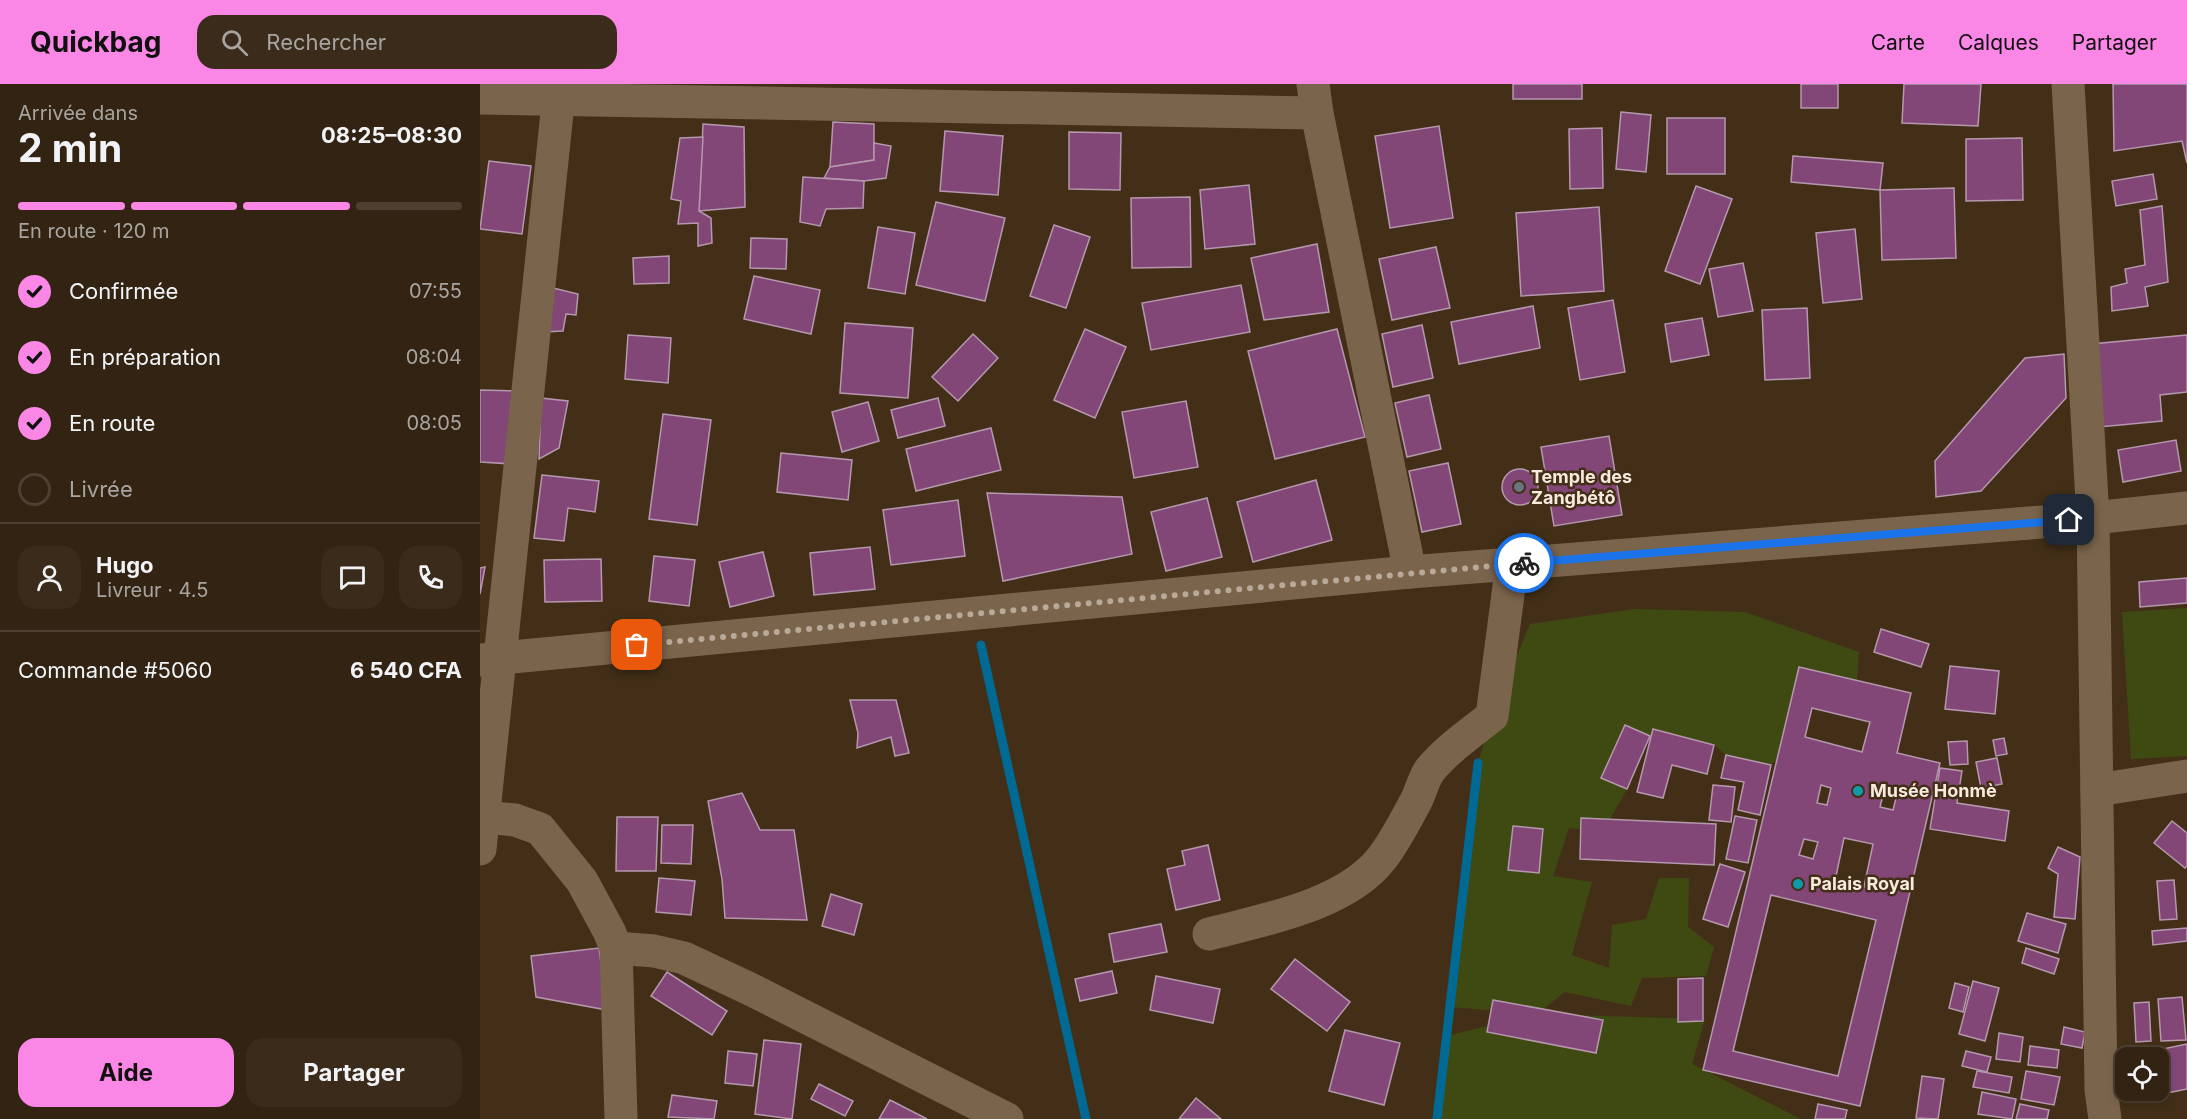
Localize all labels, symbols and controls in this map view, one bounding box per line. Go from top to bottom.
search box [197,15,617,69]
text: Quickbag [30,25,161,59]
icon: search [218,26,251,59]
text: Rechercher [266,29,386,55]
text: Carte [1871,30,1925,55]
text: Calques [1958,30,2039,55]
text: Partager [2072,30,2157,55]
text: Arrivée dans [18,101,138,125]
text: 08:25–08:30 [321,122,462,148]
text: 2 min [18,124,122,171]
text: En route · 120 m [18,219,170,243]
icon: check [18,275,51,308]
text: Confirmée [69,278,178,304]
text: 07:55 [409,279,462,303]
icon: check [18,341,51,374]
text: En préparation [69,344,221,370]
text: 08:04 [406,345,462,369]
icon: check [18,407,51,440]
text: En route [69,410,155,436]
text: 08:05 [406,411,462,435]
place label: Temple des Zangbétô [1531,466,1632,508]
text: Livrée [69,476,133,502]
marker: Temple des Zangbétô [1512,480,1526,494]
pin [2043,494,2094,545]
icon: home [2052,503,2085,536]
courier [1494,533,1554,593]
button: person [18,546,81,609]
button: chat [321,546,384,609]
button: phone [399,546,462,609]
icon: bike [1508,547,1541,580]
text: Hugo [96,552,154,578]
text: Livreur · 4.5 [96,578,209,602]
pin [611,619,662,670]
icon: bag [620,628,653,661]
text: Commande #5060 [18,657,212,683]
text: 6 540 CFA [350,657,462,683]
place label: Musée Honmè [1870,780,1997,801]
marker: Musée Honmè [1851,784,1865,798]
place label: Palais Royal [1810,873,1915,894]
marker: Palais Royal [1791,877,1805,891]
button: Aide [18,1038,234,1107]
button: Partager [246,1038,462,1107]
map controls [2115,1047,2169,1101]
button: locate [2115,1047,2169,1101]

